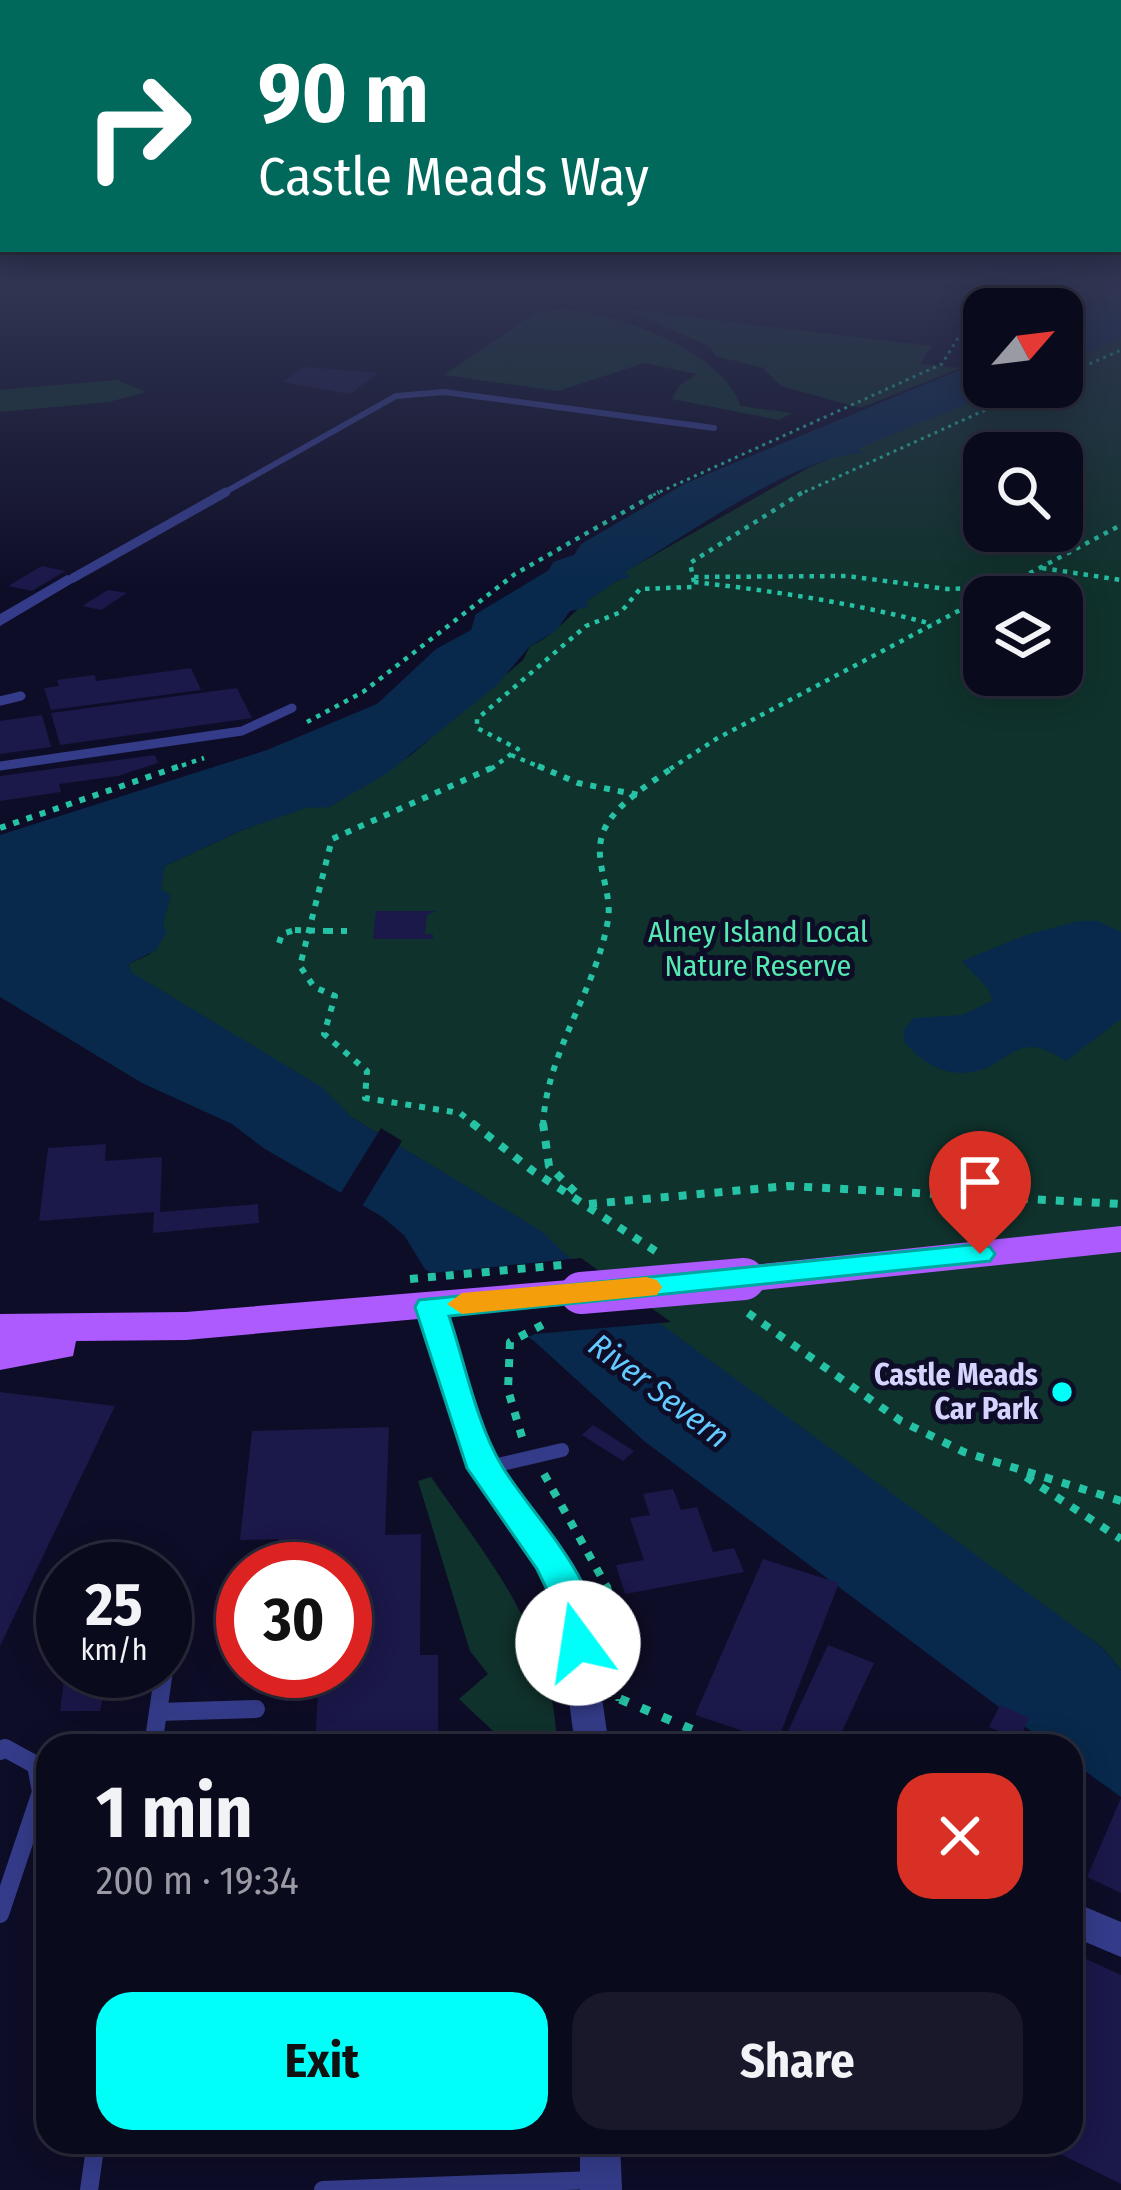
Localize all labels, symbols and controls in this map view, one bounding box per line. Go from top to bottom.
text: 90 m [258,43,429,144]
icon: right [60,48,216,204]
text: Castle Meads Way [258,145,649,209]
north arrow [963,288,1083,408]
map controls [963,288,1083,696]
button: search [963,432,1083,552]
button: layers [963,576,1083,696]
park label: Alney Island Local Nature Reserve [648,914,868,984]
pin [929,1131,1031,1254]
icon: arrive [947,1149,1013,1215]
water label: River Severn [581,1325,737,1457]
place label: Castle Meads Car Park [874,1357,1039,1427]
marker: Castle Meads Car Park [1049,1379,1075,1405]
speed limit sign: 30 [216,1542,372,1698]
text: 25 [85,1569,143,1641]
position arrow [515,1580,641,1706]
text: km/h [81,1632,147,1668]
text: 1 min [96,1770,253,1856]
button: close [897,1773,1023,1899]
text: 200 m · 19:34 [96,1858,299,1904]
button: Exit [96,1992,548,2130]
button: Share [572,1992,1023,2130]

